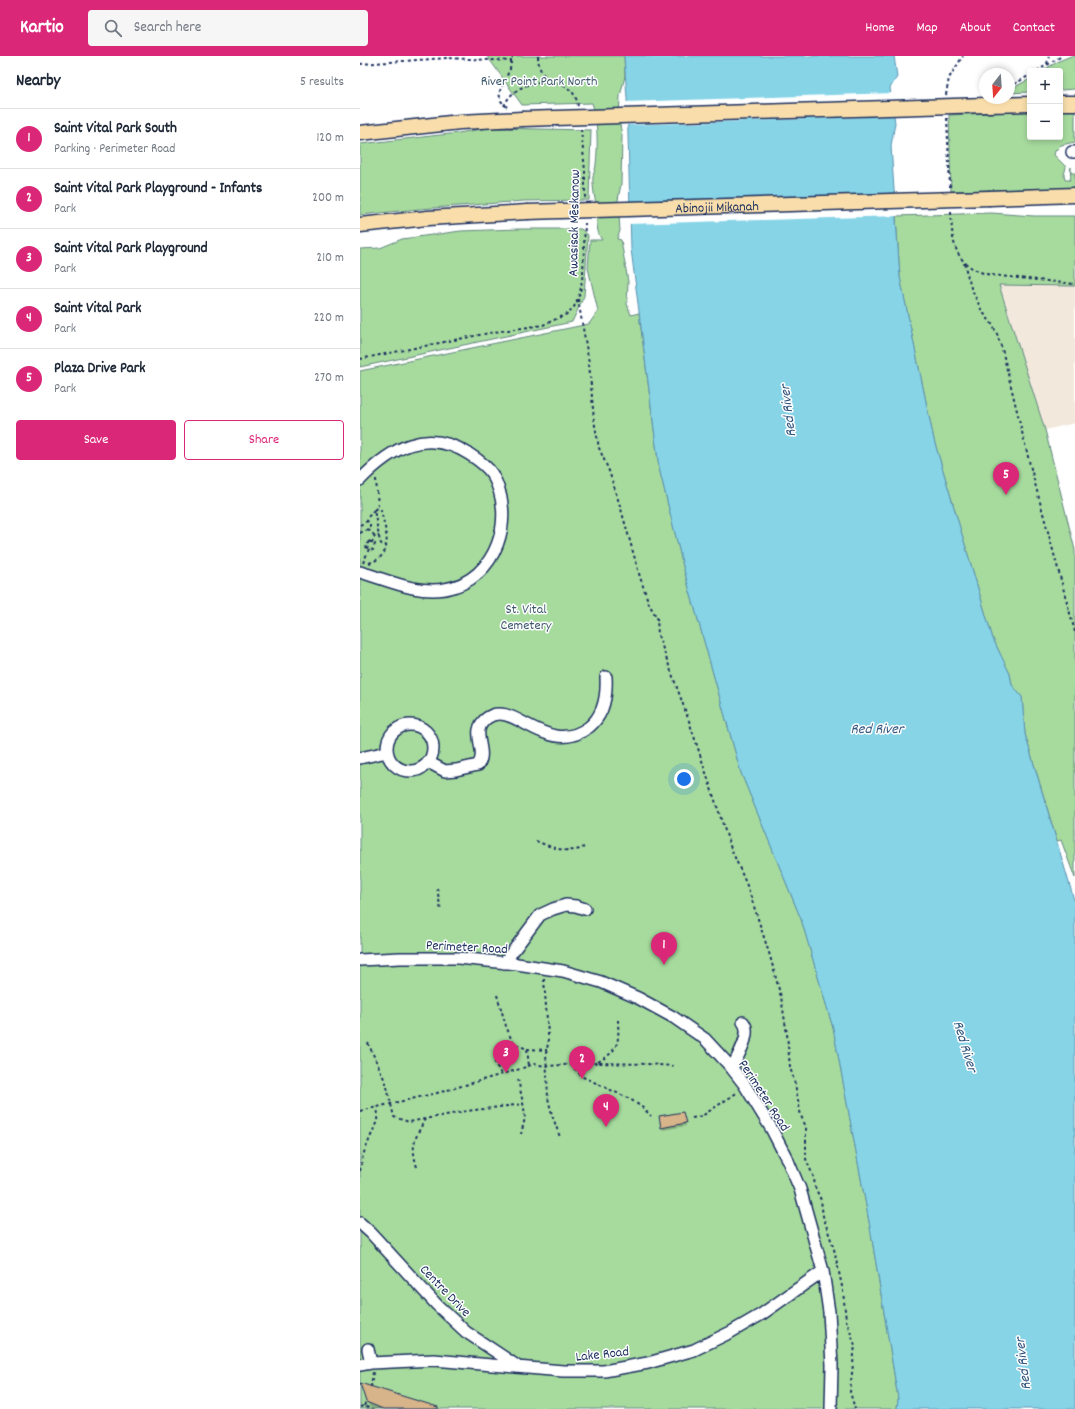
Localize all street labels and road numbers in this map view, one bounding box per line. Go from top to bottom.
street label: Awasisak Mēskanow [564,169,586,277]
street label: Abinojii Mikanah [675,197,759,220]
street label: Perimeter Road [425,936,508,960]
street label: Perimeter Road [733,1056,794,1136]
street label: Centre Drive [414,1261,475,1322]
street label: Lake Road [575,1342,630,1368]

